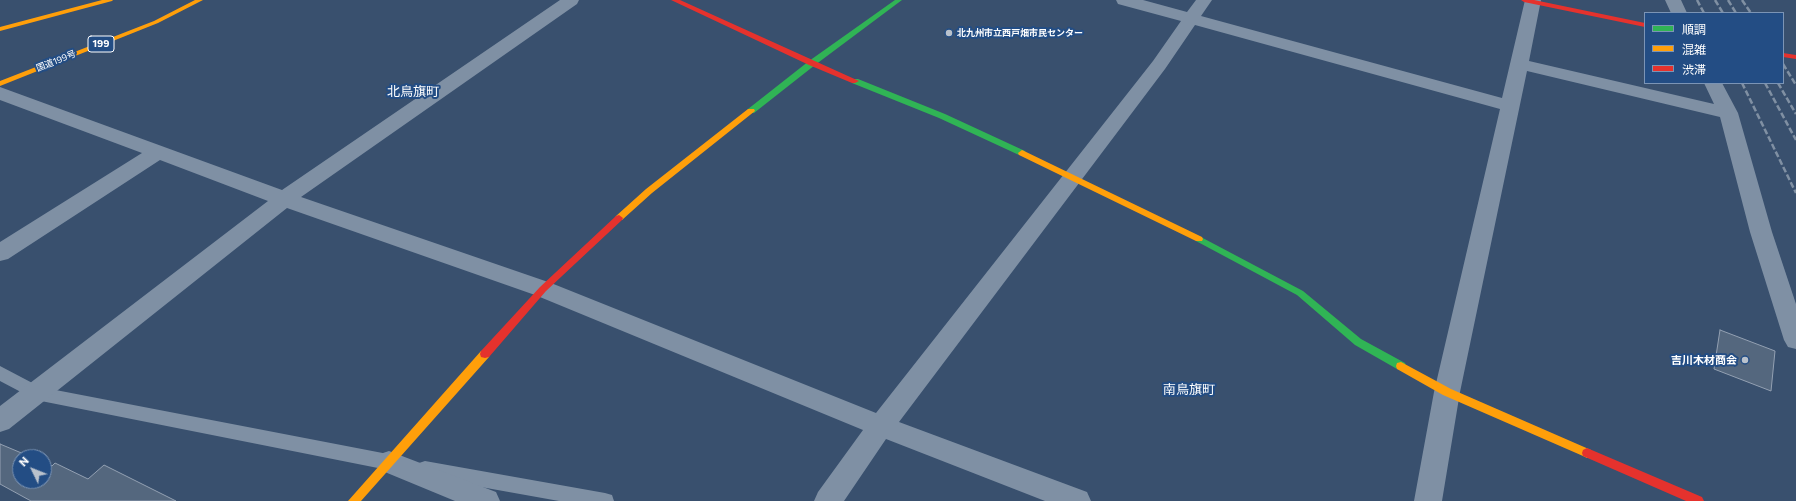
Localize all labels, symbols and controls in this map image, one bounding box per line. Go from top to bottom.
legend [1644,12,1784,84]
text: 順調 [1682,22,1706,36]
marker: 北九州市立西戸畑市民センター [944,28,954,38]
place label: 北九州市立西戸畑市民センター [957,28,1083,38]
road number: 199 [88,36,114,52]
text: 混雑 [1682,42,1706,56]
street label: 国道199号 [35,48,77,74]
text: 渋滞 [1682,62,1706,76]
district label: 北鳥旗町 [387,84,439,100]
place label: 吉川木材商会 [1671,353,1737,367]
marker: 吉川木材商会 [1740,355,1750,365]
district label: 南鳥旗町 [1163,382,1215,398]
north arrow [12,449,52,489]
text: N [16,454,31,469]

